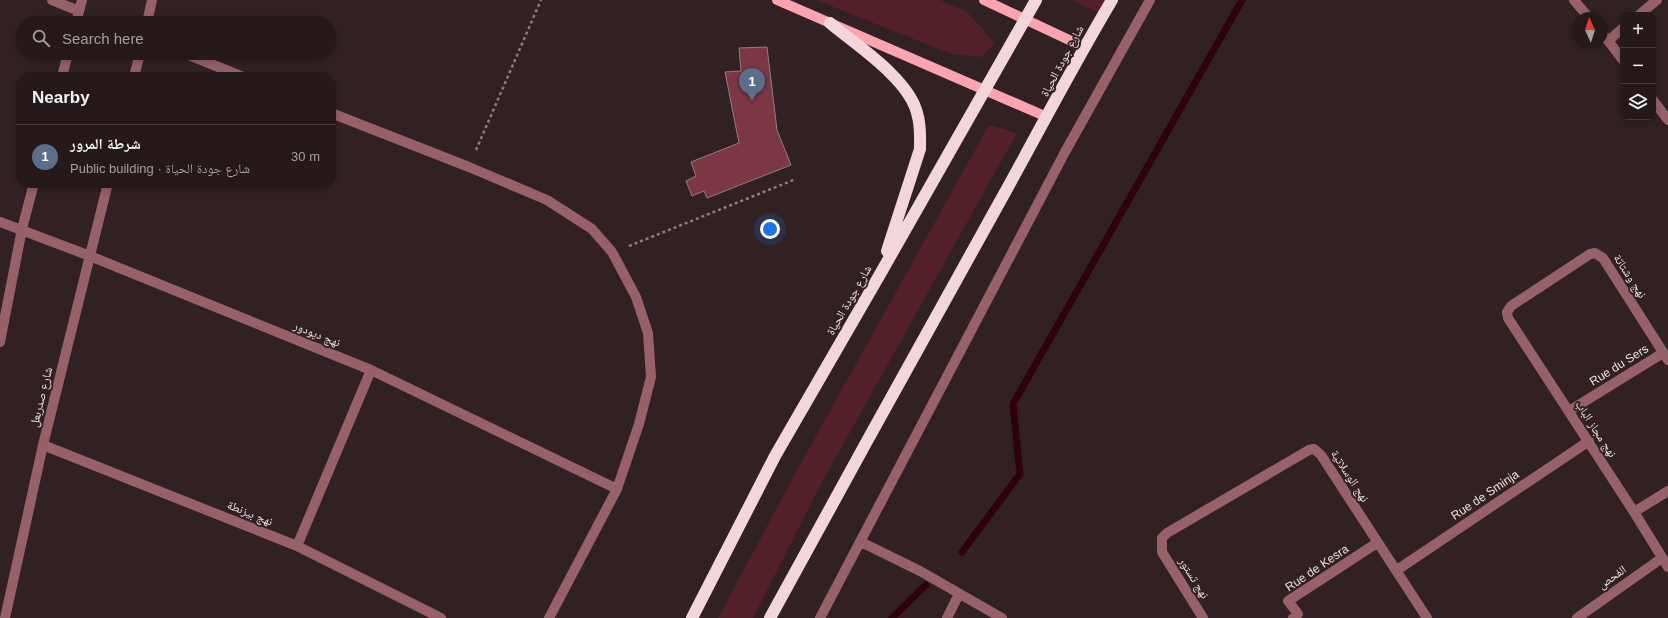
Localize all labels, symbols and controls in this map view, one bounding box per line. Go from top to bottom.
north arrow [1572,12,1608,48]
map controls [1620,12,1656,120]
button: + [1620,12,1656,48]
search box [16,16,336,60]
street label: شارع جودة الحياة [1037,23,1087,99]
icon: search [30,27,52,49]
text: Search here [62,30,144,47]
button: − [1620,48,1656,84]
pin: 1 [739,68,765,101]
button: layers [1620,84,1656,120]
text: Nearby [32,88,90,107]
text: شرطة المرور [70,135,141,152]
text: 1 [41,149,49,164]
text: 30 m [291,149,320,164]
text: Public building · شارع جودة الحياة [70,161,250,176]
your location [760,219,780,239]
street label: نهج وشتاتة [1611,251,1649,301]
street label: شارع جودة الحياة [823,263,876,338]
street label: نهج ديودور [291,318,342,350]
street label: Rue du Sers [1587,341,1651,389]
street label: شارع صدربعل [27,365,56,429]
street label: نهج مجاز الباب [1572,398,1620,460]
street label: نهج الوسلاتية [1328,447,1372,505]
street label: Rue de Sminja [1448,467,1522,523]
street label: نهج بيزنطة [225,498,275,529]
street label: Rue de Kesra [1283,542,1352,594]
street label: نهج تستور [1175,554,1212,601]
street label: الفحص [1595,562,1629,592]

